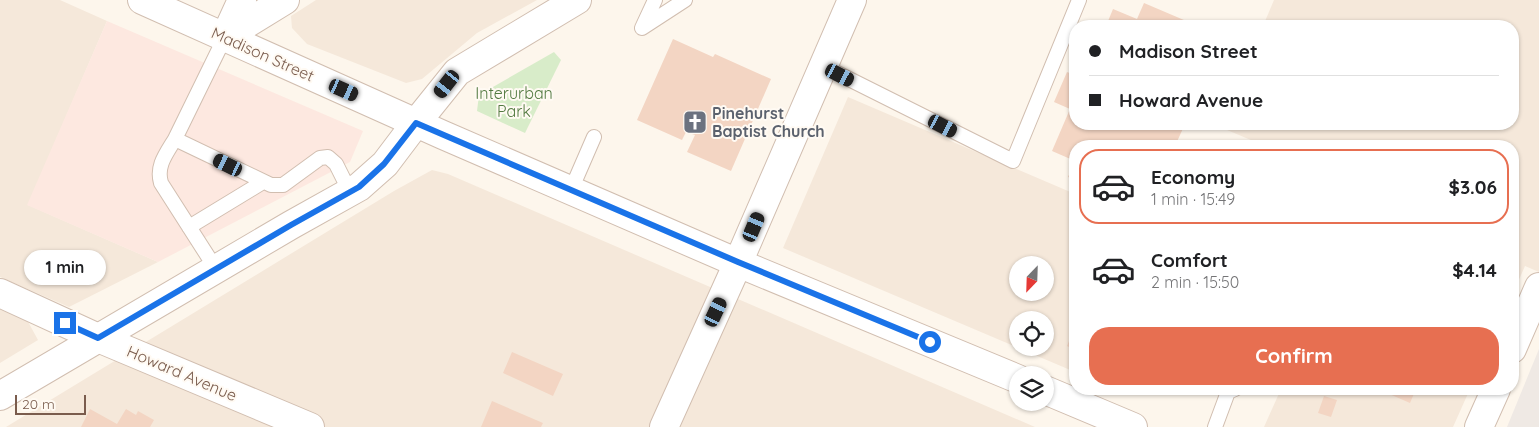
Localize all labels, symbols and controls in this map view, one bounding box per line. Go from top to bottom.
street label: Madison Street [208,22,318,86]
text: Madison Street [1119,39,1258,63]
car [823,62,856,88]
car [431,68,462,100]
car [327,77,360,103]
park label: Interurban Park [475,83,553,121]
text: Howard Avenue [1119,88,1263,112]
place label: Pinehurst Baptist Church [712,103,825,141]
church icon: Pinehurst Baptist Church [682,109,708,135]
car [926,113,959,139]
car [211,152,244,178]
icon: car [1091,164,1136,209]
text: Economy [1151,165,1235,189]
text: $3.06 [1449,175,1497,199]
text: 1 min · 15:49 [1151,189,1235,209]
car [741,210,766,244]
icon: car [1091,247,1136,292]
text: Comfort [1151,248,1228,272]
callout: 1 min [24,250,106,286]
north arrow [1009,256,1054,301]
map controls [1009,256,1054,411]
text: 1 min [46,257,84,277]
text: $4.14 [1452,258,1497,282]
text: 2 min · 15:50 [1151,272,1239,292]
car [702,295,729,329]
button: locate [1009,311,1054,356]
route end [54,312,76,334]
button: Confirm [1089,327,1499,385]
route start [919,331,941,353]
street label: Howard Avenue [124,341,240,405]
button: layers [1009,366,1054,411]
scale bar [15,392,86,415]
text: 20 m [22,395,55,413]

